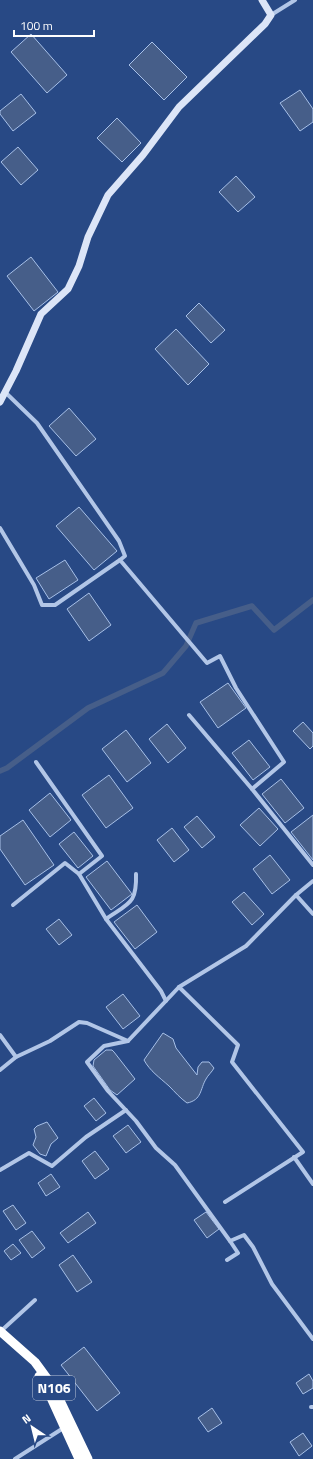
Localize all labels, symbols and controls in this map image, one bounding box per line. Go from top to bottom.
scale bar [14,12,94,38]
text: 100 m [20,16,53,35]
road number: N106 [33,1376,75,1400]
north arrow [12,1407,52,1447]
text: N [19,1410,34,1428]

